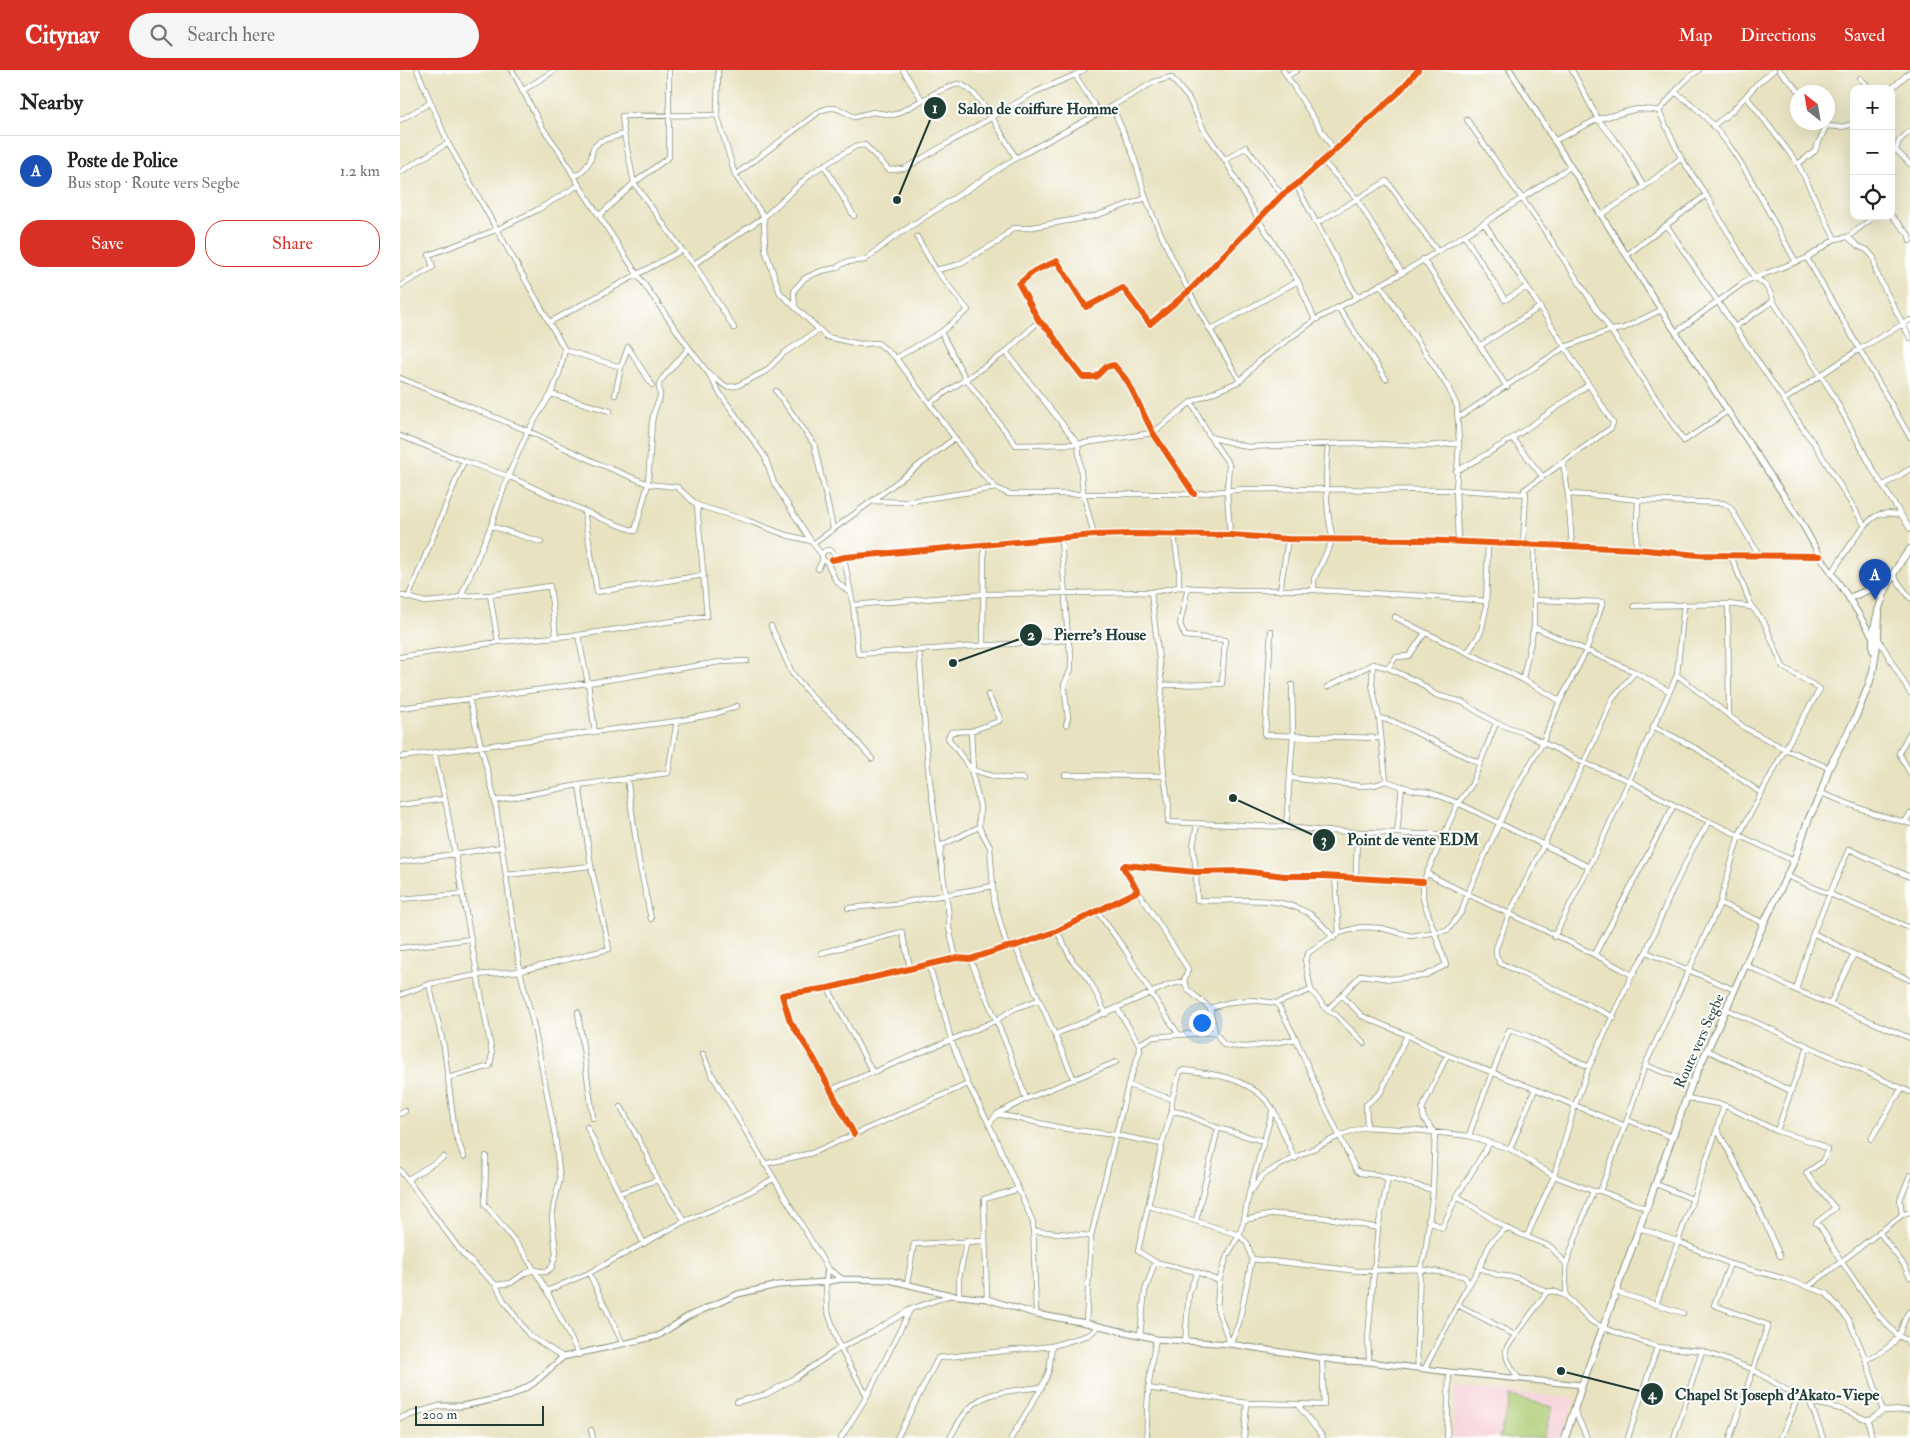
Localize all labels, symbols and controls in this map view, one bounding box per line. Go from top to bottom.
search box [129,13,479,58]
text: Citynav [25,20,99,51]
icon: search [147,21,175,49]
text: Search here [187,23,275,47]
text: Map [1679,24,1712,47]
text: Directions [1740,24,1816,47]
text: Saved [1844,24,1885,47]
north arrow [1790,85,1835,130]
map controls [1850,85,1895,220]
button: + [1850,85,1895,130]
text: Nearby [20,89,83,116]
callout: Salon de coiffure Homme [922,92,1128,123]
text: 1 [932,99,938,118]
text: Salon de coiffure Homme [958,99,1119,119]
button: − [1850,130,1895,175]
text: Poste de Police [67,149,178,173]
text: A [31,161,41,181]
text: 1.2 km [340,161,380,181]
text: Bus stop · Route vers Segbe [67,173,240,193]
button: locate [1850,175,1895,220]
button: Save [20,220,195,267]
button: Share [205,220,380,267]
pin: A [1859,559,1891,600]
callout: Pierre's House [1018,619,1156,650]
text: Pierre's House [1054,625,1147,645]
text: 2 [1027,626,1035,645]
callout: Point de vente EDM [1312,824,1489,855]
text: Point de vente EDM [1347,830,1480,850]
text: 3 [1321,831,1327,850]
street label: Route vers Segbe [1670,991,1729,1092]
your location [1189,1010,1215,1036]
callout: Chapel St Joseph d'Akato-Viepe [1640,1379,1889,1410]
text: 4 [1647,1385,1657,1404]
text: Chapel St Joseph d'Akato-Viepe [1675,1385,1879,1406]
scale bar [415,1403,544,1426]
text: 200 m [422,1406,457,1423]

